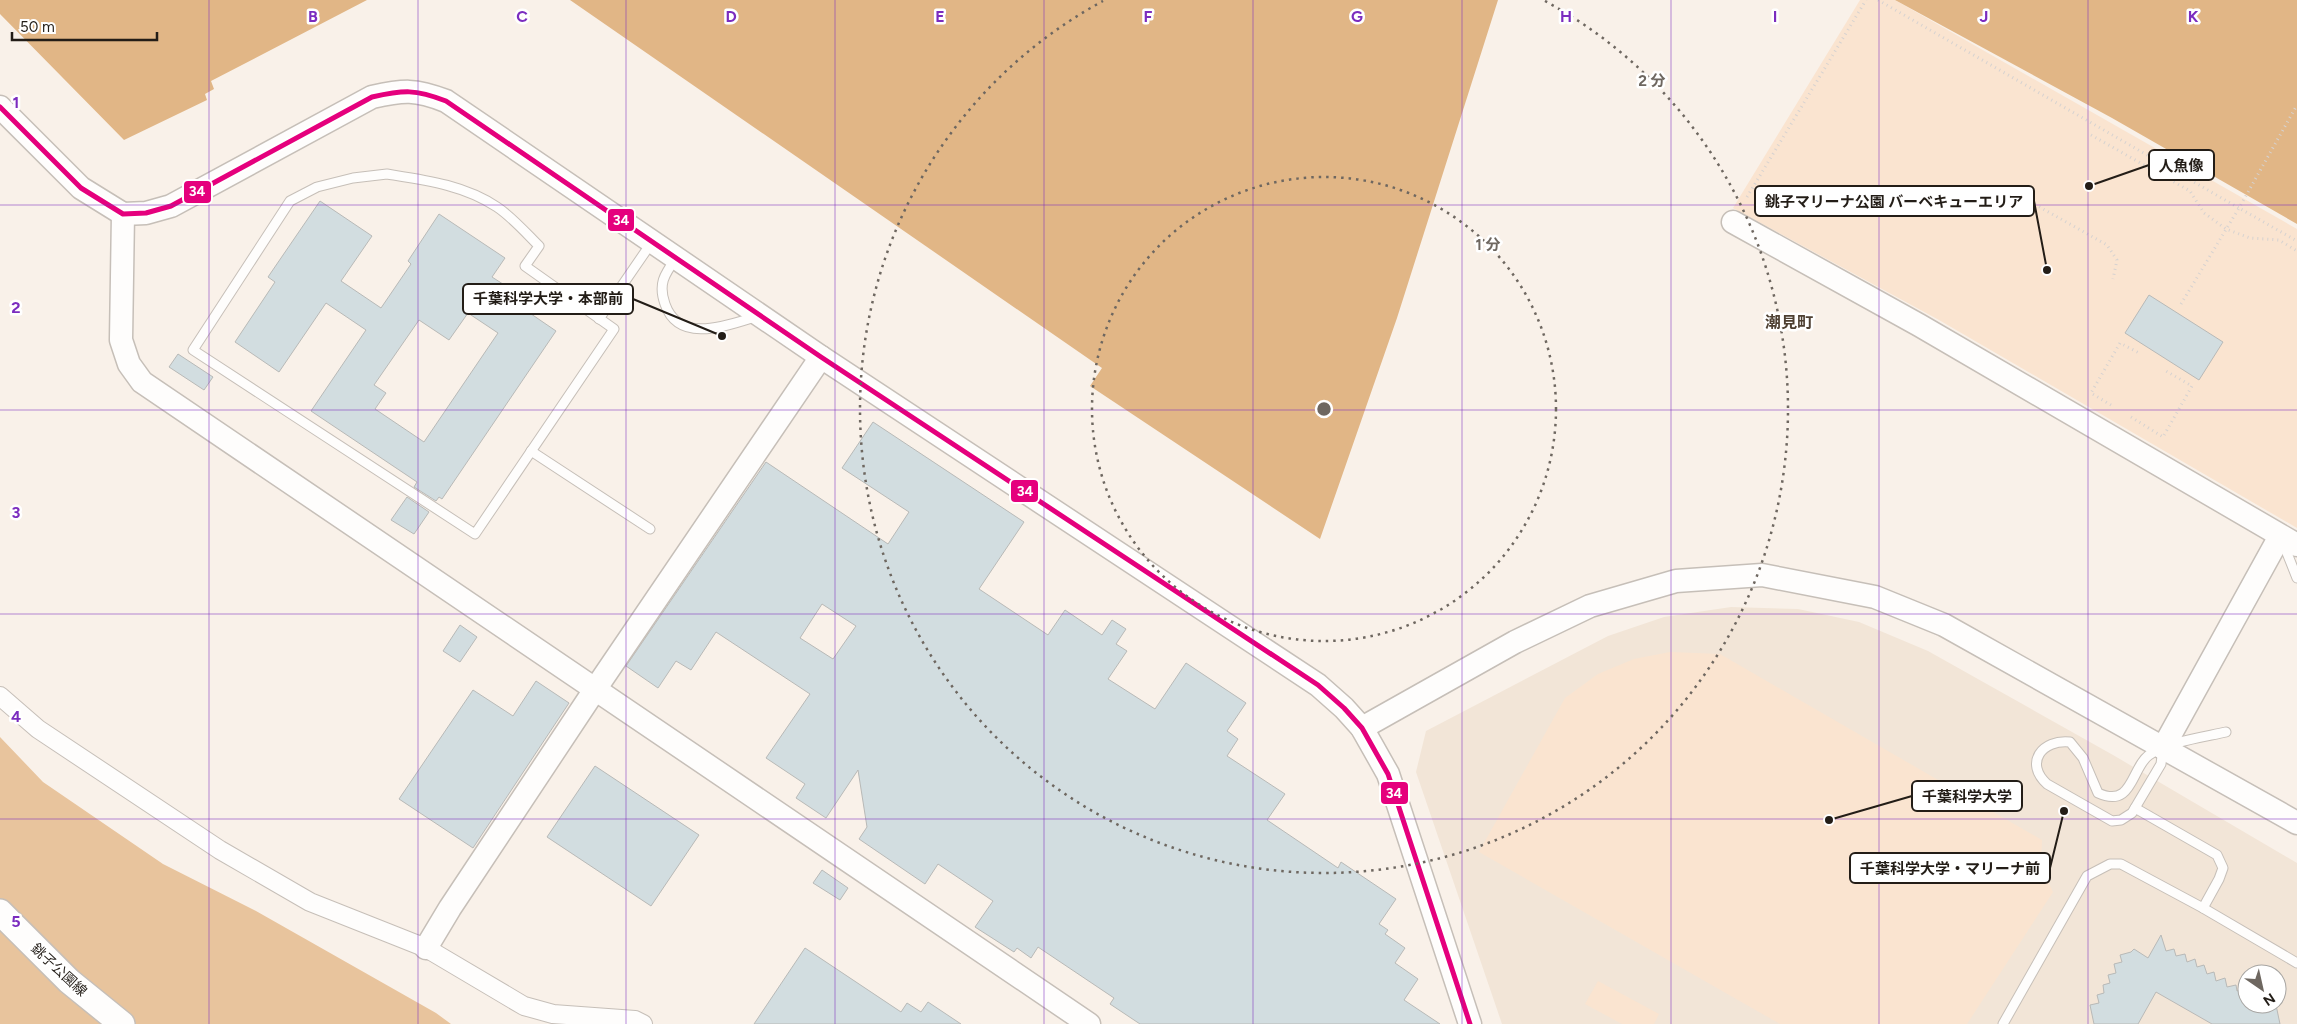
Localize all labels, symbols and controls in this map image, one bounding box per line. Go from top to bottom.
text: B [308,7,318,26]
text: C [516,7,528,26]
text: D [725,7,737,26]
text: E [935,7,945,26]
text: F [1144,7,1153,26]
text: G [1351,7,1363,26]
text: H [1560,7,1572,26]
text: I [1773,7,1777,26]
text: J [1980,7,1988,26]
text: K [2188,7,2199,26]
scale bar [12,10,158,42]
text: 50 m [20,18,55,36]
text: 2 分 [1638,72,1666,90]
text: 1 [13,93,19,112]
callout: 人魚像 [2149,150,2214,180]
text: 人魚像 [2158,157,2204,175]
line badge: 34 [183,180,212,204]
text: 34 [189,183,205,200]
callout: 銚子マリーナ公園 バーベキューエリア [1755,186,2034,216]
text: 銚子マリーナ公園 バーベキューエリア [1765,193,2023,211]
line badge: 34 [607,208,635,232]
text: 34 [613,212,629,229]
text: 1 分 [1476,236,1500,254]
callout: 千葉科学大学・本部前 [463,284,633,314]
text: 千葉科学大学・本部前 [473,290,623,308]
text: 2 [11,298,21,317]
district label: 潮見町 [1765,313,1813,332]
centre of rings [1315,400,1333,418]
line badge: 34 [1010,479,1039,503]
text: 34 [1017,483,1033,500]
text: 3 [12,503,21,522]
text: 4 [11,707,21,726]
line badge: 34 [1380,781,1409,805]
callout: 千葉科学大学 [1912,781,2022,811]
text: 34 [1386,785,1402,802]
text: 千葉科学大学 [1922,788,2012,806]
callout: 千葉科学大学・マリーナ前 [1850,853,2050,883]
text: 千葉科学大学・マリーナ前 [1860,860,2040,878]
text: 5 [11,912,21,931]
street label: 銚子公園線 [28,940,90,1000]
north arrow [2237,964,2287,1014]
text: N [2260,989,2278,1009]

